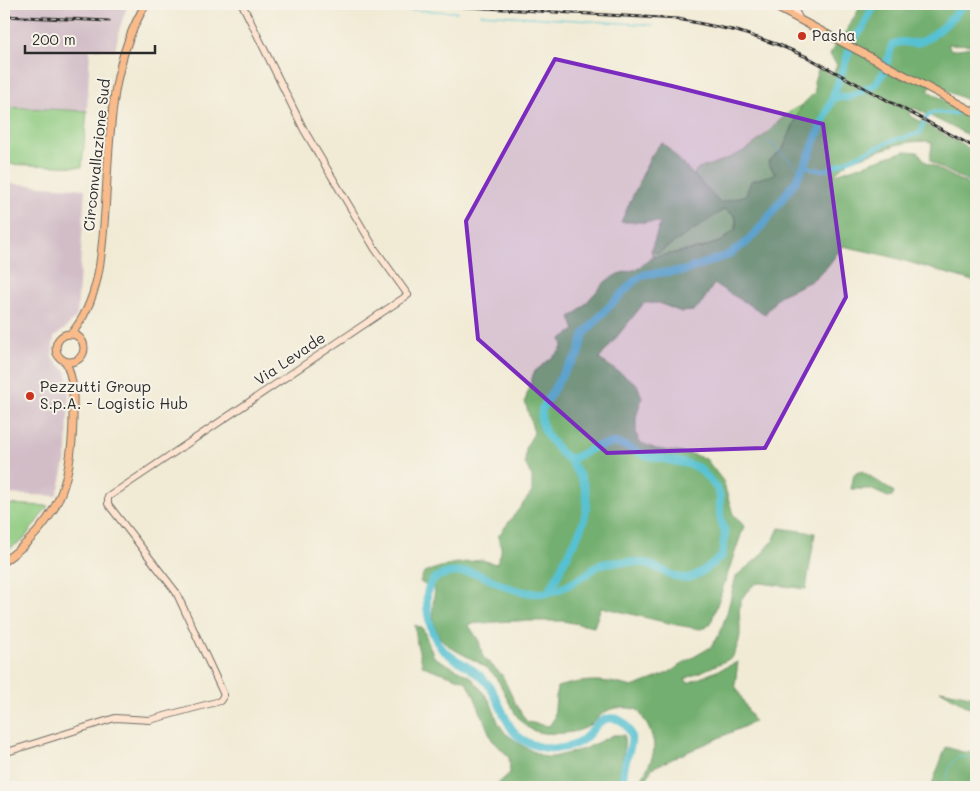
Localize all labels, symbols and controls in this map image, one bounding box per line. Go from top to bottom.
scale bar [25,22,155,54]
place label: Pasha [812,25,856,45]
text: 200 m [32,29,76,49]
marker: Pasha [796,30,808,42]
street label: Circonvallazione Sud [78,78,114,232]
street label: Via Levade [250,327,329,389]
place label: Pezzutti Group S.p.A. - Logistic Hub [40,376,188,413]
marker: Pezzutti Group S.p.A. - Logistic Hub [24,390,36,402]

